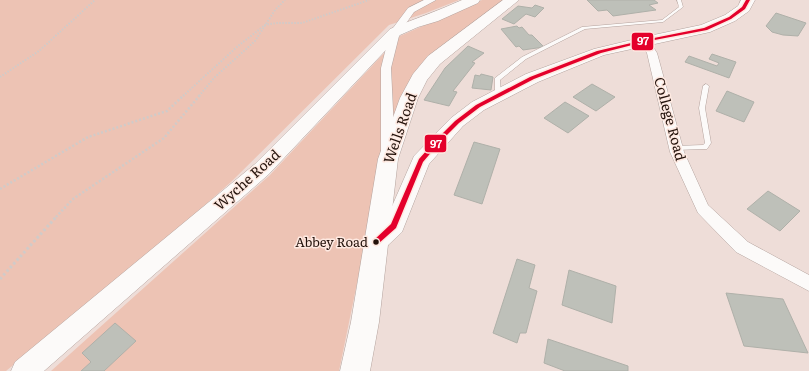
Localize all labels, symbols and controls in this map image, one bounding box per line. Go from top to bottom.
line badge: 97 [631,32,654,51]
text: 97 [637,32,649,48]
street label: College Road [650,75,692,163]
street label: Wells Road [378,89,421,166]
line badge: 97 [424,134,447,153]
text: 97 [430,135,442,151]
street label: Wyche Road [209,144,284,214]
place label: Abbey Road [295,232,368,251]
marker: Abbey Road [371,237,381,247]

